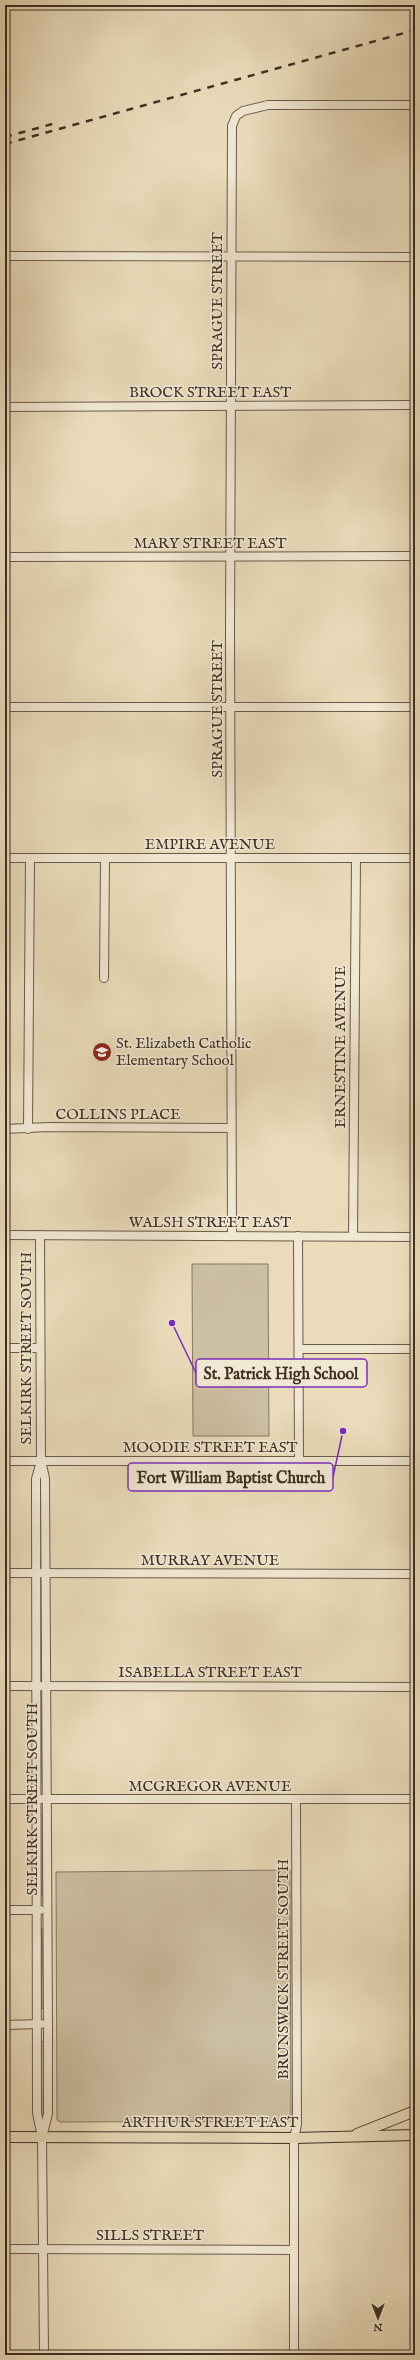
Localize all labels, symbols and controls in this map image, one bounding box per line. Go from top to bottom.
street label: SPRAGUE STREET [208,232,227,370]
street label: BROCK STREET EAST [129,383,291,402]
street label: MARY STREET EAST [134,534,287,553]
street label: SPRAGUE STREET [208,640,227,778]
street label: EMPIRE AVENUE [145,835,275,854]
street label: ERNESTINE AVENUE [331,966,350,1128]
place label: St. Elizabeth Catholic Elementary School [116,1034,251,1070]
school or university icon: St. Elizabeth Catholic Elementary School [91,1041,113,1063]
street label: COLLINS PLACE [56,1105,180,1124]
street label: WALSH STREET EAST [129,1213,291,1232]
street label: SELKIRK STREET SOUTH [17,1251,36,1444]
callout: St. Patrick High School [196,1359,367,1387]
text: St. Patrick High School [204,1365,359,1385]
street label: MOODIE STREET EAST [123,1438,297,1457]
callout: Fort William Baptist Church [128,1463,333,1491]
text: Fort William Baptist Church [137,1469,326,1489]
street label: MURRAY AVENUE [141,1551,279,1570]
street label: ISABELLA STREET EAST [118,1663,302,1682]
street label: SELKIRK STREET SOUTH [23,1702,42,1895]
street label: MCGREGOR AVENUE [129,1777,291,1796]
street label: BRUNSWICK STREET SOUTH [274,1858,293,2079]
street label: ARTHUR STREET EAST [121,2113,298,2132]
street label: SILLS STREET [96,2226,204,2245]
north arrow [358,2298,398,2338]
text: N [373,2320,384,2334]

